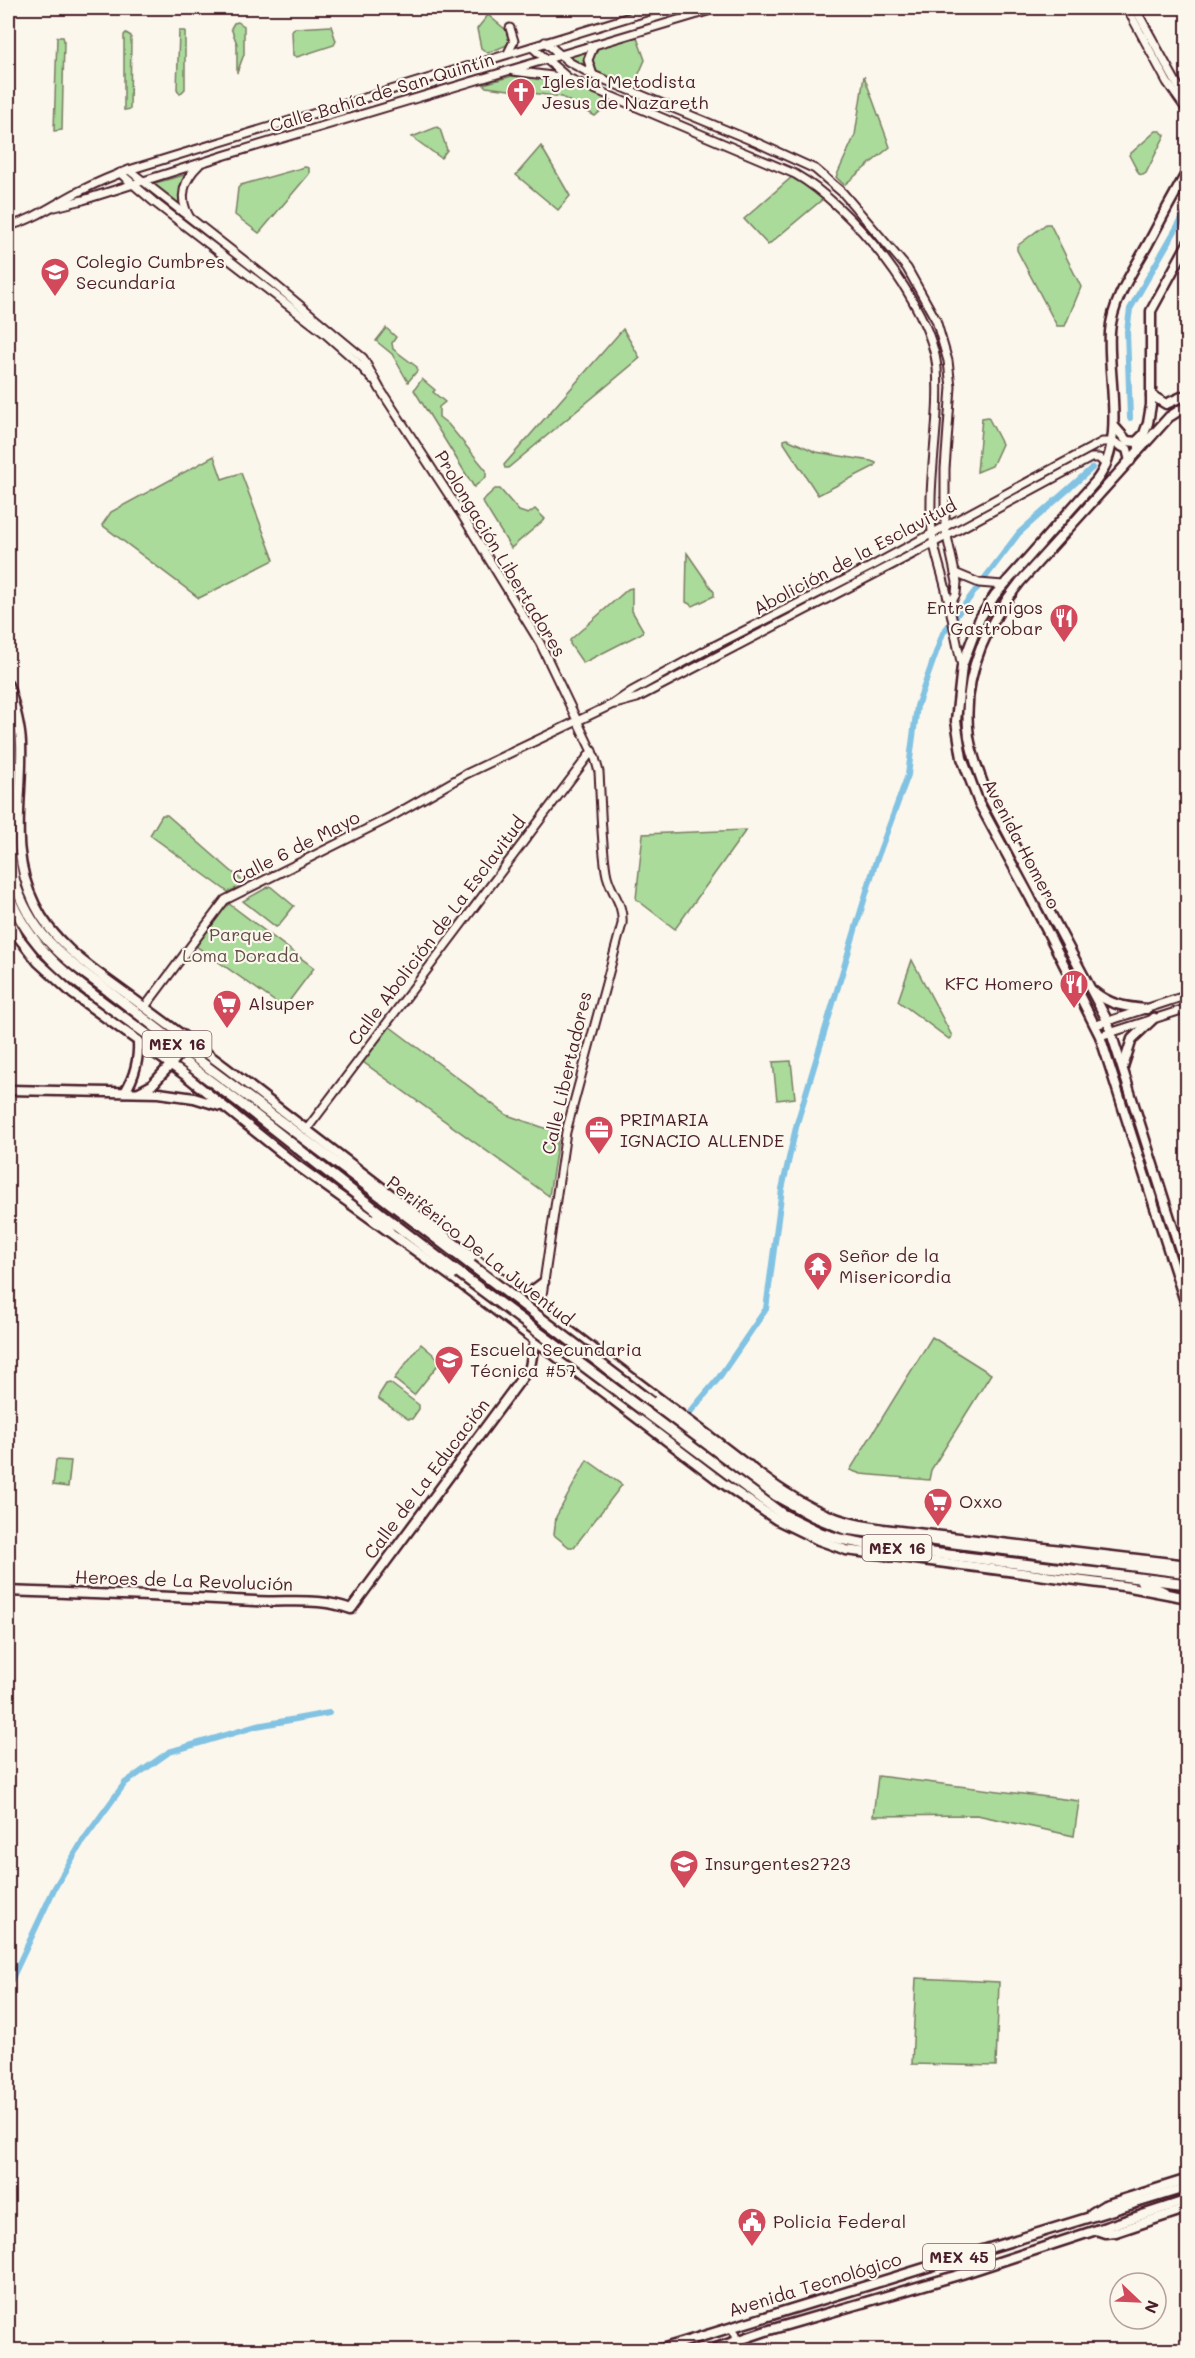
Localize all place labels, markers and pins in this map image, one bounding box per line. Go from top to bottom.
place label: Iglesia Metodista Jesus de Nazareth [542,69,708,114]
church icon: Iglesia Metodista Jesus de Nazareth [505,76,537,118]
place label: Colegio Cumbres Secundaria [76,249,225,294]
school or university icon: Colegio Cumbres Secundaria [39,256,71,298]
place label: Entre Amigos Gastrobar [927,595,1043,640]
restaurant icon: Entre Amigos Gastrobar [1048,602,1080,644]
restaurant icon: KFC Homero [1058,968,1090,1010]
place label: KFC Homero [945,971,1053,995]
supermarket icon: Alsuper [211,988,243,1030]
place label: Alsuper [248,991,315,1015]
place label: PRIMARIA IGNACIO ALLENDE [620,1107,784,1152]
office icon: PRIMARIA IGNACIO ALLENDE [583,1114,615,1156]
place label: Señor de la Misericordia [839,1243,952,1288]
temple icon: Señor de la Misericordia [802,1250,834,1292]
place label: Escuela Secundaria Técnica #57 [470,1337,642,1382]
school or university icon: Escuela Secundaria Técnica #57 [433,1344,465,1386]
supermarket icon: Oxxo [922,1486,954,1528]
place label: Oxxo [959,1489,1003,1513]
school or university icon: Insurgentes2723 [668,1848,700,1890]
place label: Insurgentes2723 [705,1851,850,1875]
public building icon: Policia Federal [736,2206,768,2248]
place label: Policia Federal [773,2209,906,2233]

